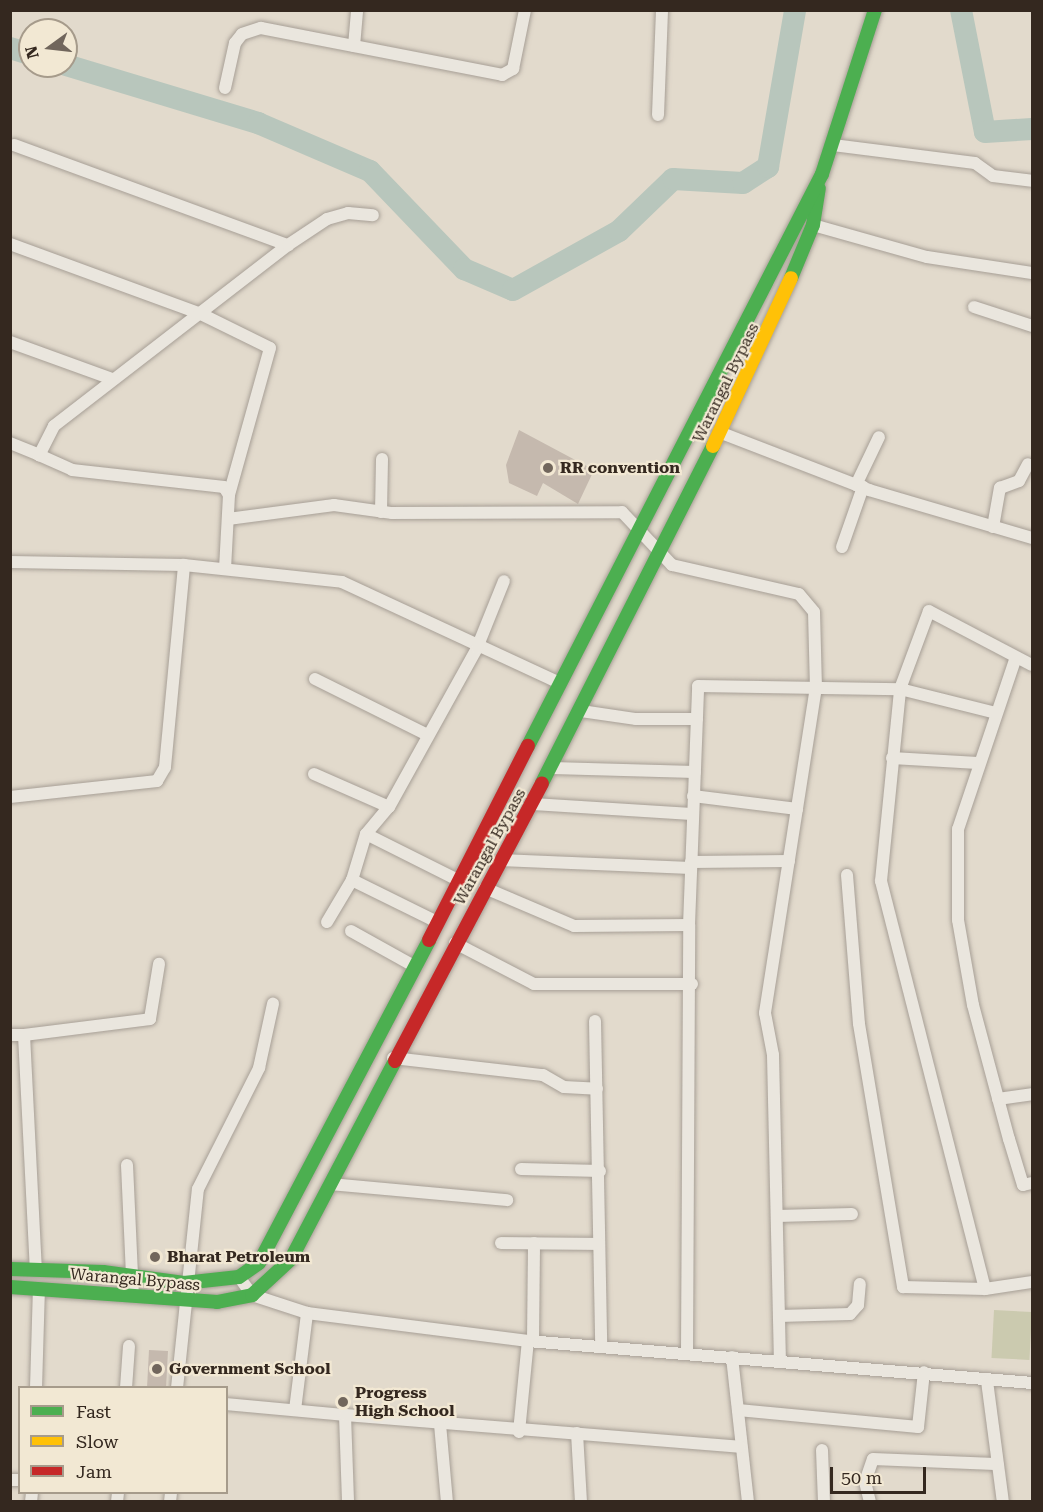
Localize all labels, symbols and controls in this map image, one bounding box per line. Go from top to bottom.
north arrow [18,18,78,78]
text: N [21,44,43,61]
street label: Warangal Bypass [689,320,763,446]
place label: RR convention [560,458,680,478]
marker: RR convention [541,461,555,475]
street label: Warangal Bypass [450,785,530,909]
place label: Bharat Petroleum [167,1247,310,1267]
marker: Bharat Petroleum [148,1250,162,1264]
street label: Warangal Bypass [69,1265,201,1295]
place label: Government School [169,1359,330,1379]
marker: Government School [150,1362,164,1376]
place label: Progress High School [355,1383,454,1421]
legend [18,1386,228,1494]
marker: Progress High School [336,1395,350,1409]
text: Fast [76,1401,111,1422]
text: Slow [76,1431,118,1452]
scale bar [833,1455,929,1493]
text: Jam [76,1461,112,1482]
text: 50 m [841,1467,882,1488]

